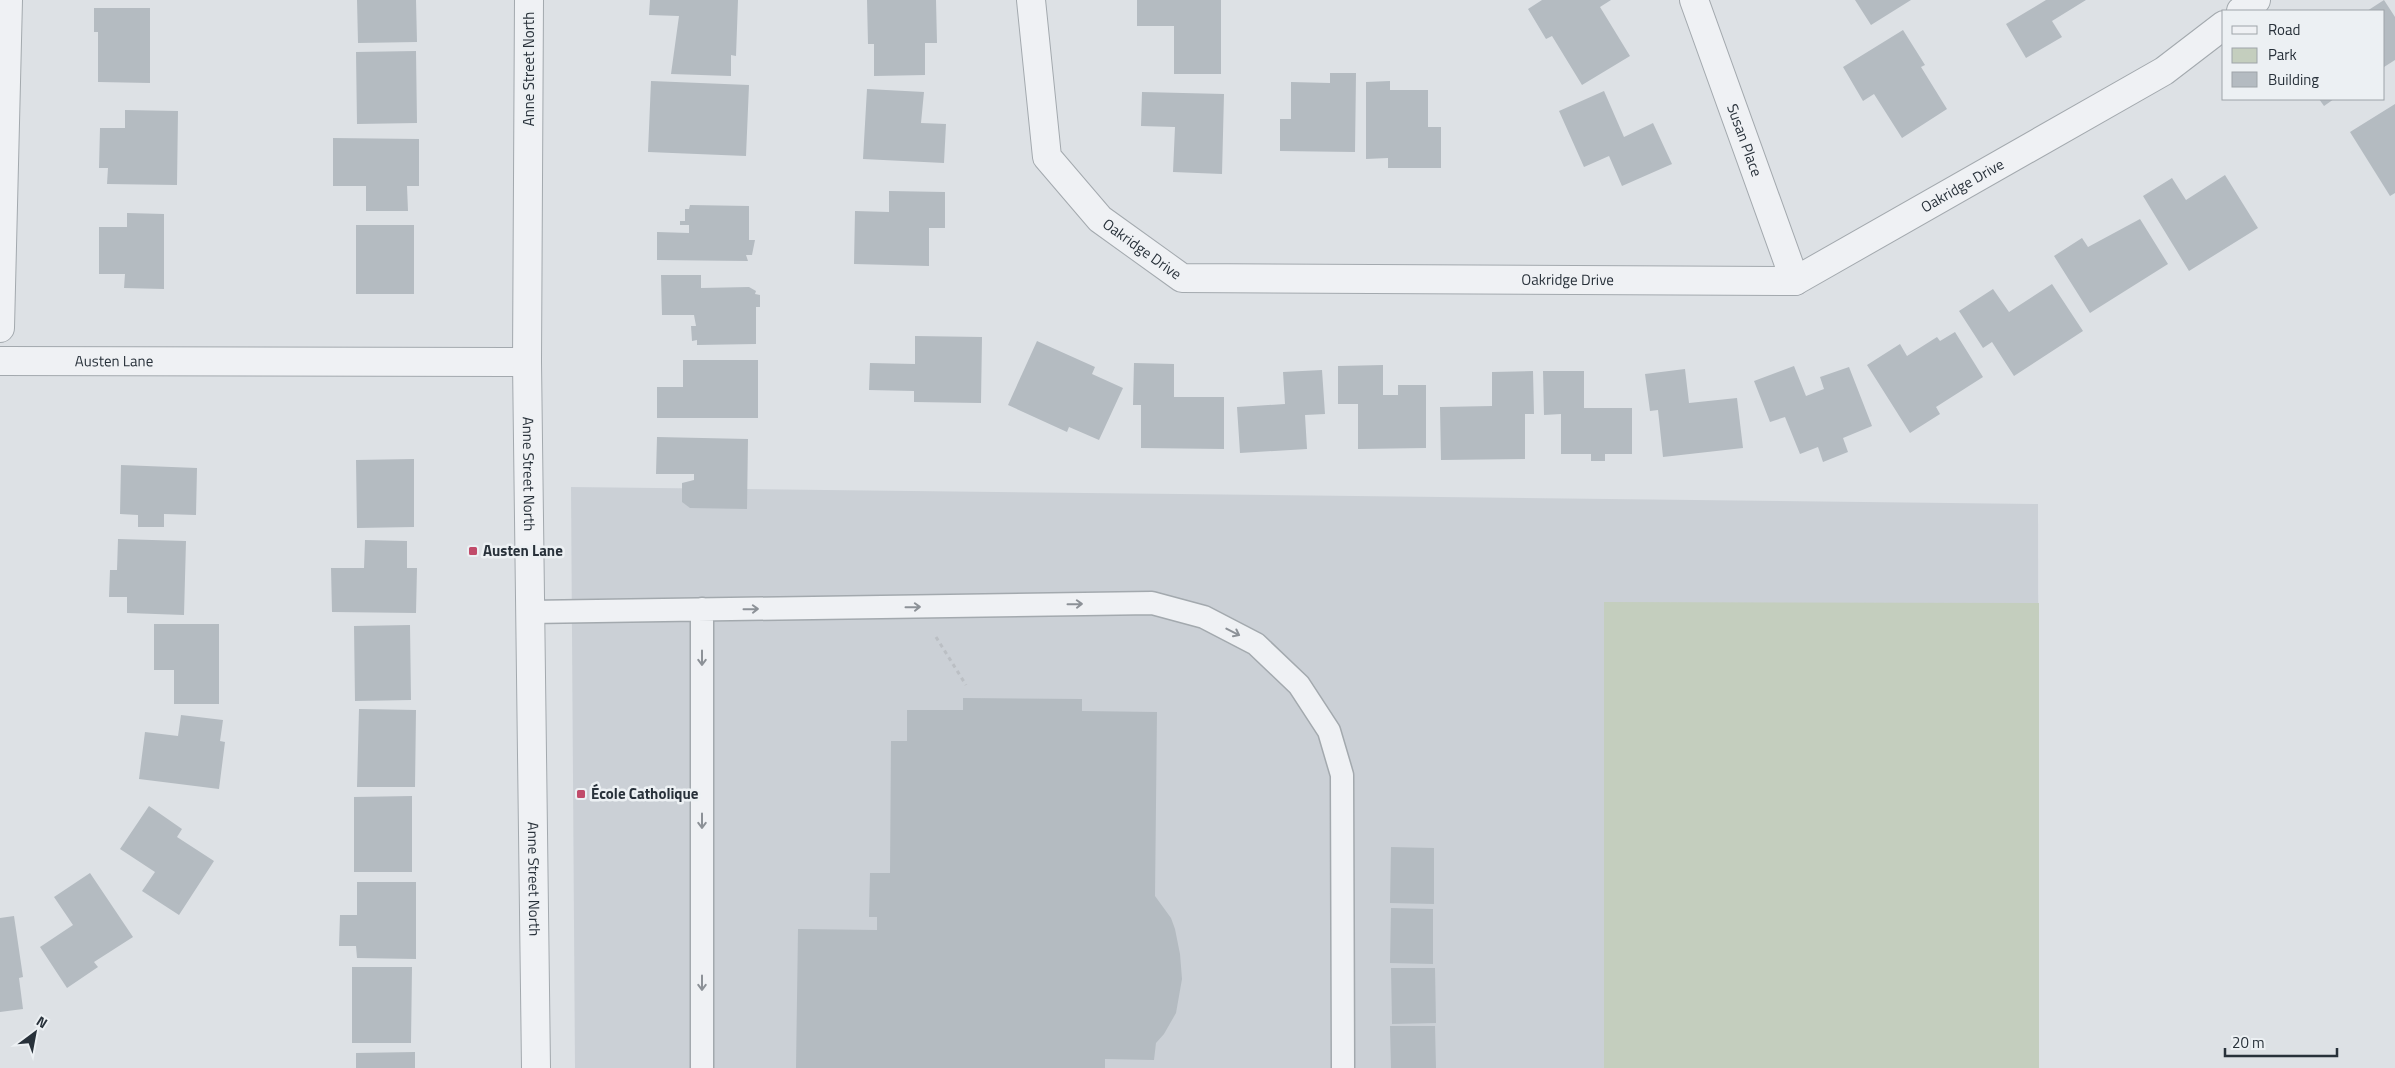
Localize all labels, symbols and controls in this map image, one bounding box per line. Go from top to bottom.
legend [2222,10,2385,100]
street label: Anne Street North [517,12,540,126]
text: Road [2268,18,2300,41]
text: Park [2268,43,2297,66]
text: Building [2268,68,2319,91]
street label: Susan Place [1721,100,1769,180]
street label: Oakridge Drive [1916,152,2008,218]
street label: Oakridge Drive [1098,212,1186,285]
street label: Oakridge Drive [1521,268,1614,291]
street label: Austen Lane [75,349,153,372]
street label: Anne Street North [517,417,541,531]
place label: Austen Lane [483,539,563,562]
marker: Austen Lane [467,545,479,557]
one-way arrow [1067,599,1083,609]
one-way arrow [904,602,921,612]
one-way arrow [742,604,758,614]
one-way arrow [1225,627,1240,637]
one-way arrow [697,650,707,666]
place label: École Catholique [591,782,699,805]
marker: École Catholique [575,788,587,800]
one-way arrow [697,812,707,828]
street label: Anne Street North [522,822,546,936]
one-way arrow [697,974,707,991]
north arrow [10,1008,60,1058]
text: N [32,1010,52,1033]
scale bar [2225,1026,2338,1058]
text: 20 m [2232,1031,2265,1054]

